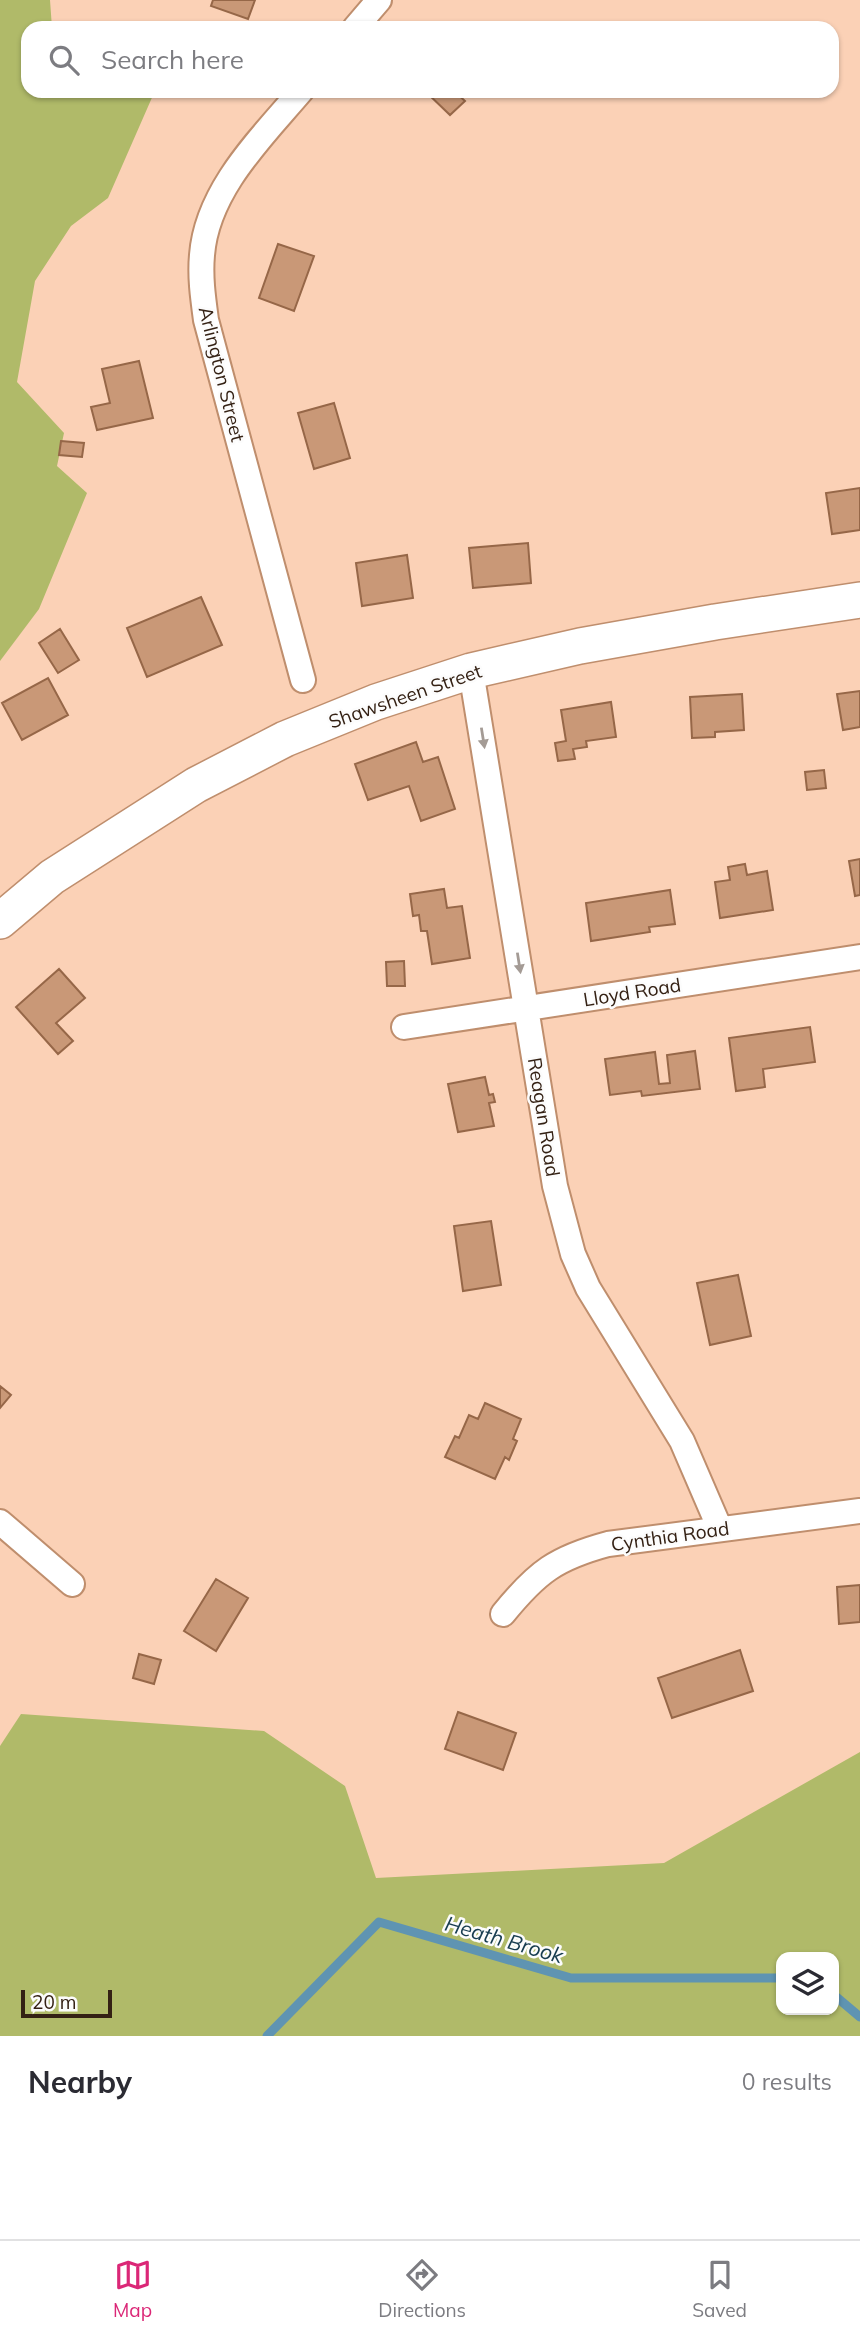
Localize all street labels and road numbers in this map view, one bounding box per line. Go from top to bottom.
street label: Arlington Street [194,304,250,444]
street label: Shawsheen Street [325,658,485,733]
street label: Lloyd Road [581,972,683,1012]
street label: Reagan Road [523,1056,565,1178]
street label: Cynthia Road [609,1516,731,1556]

